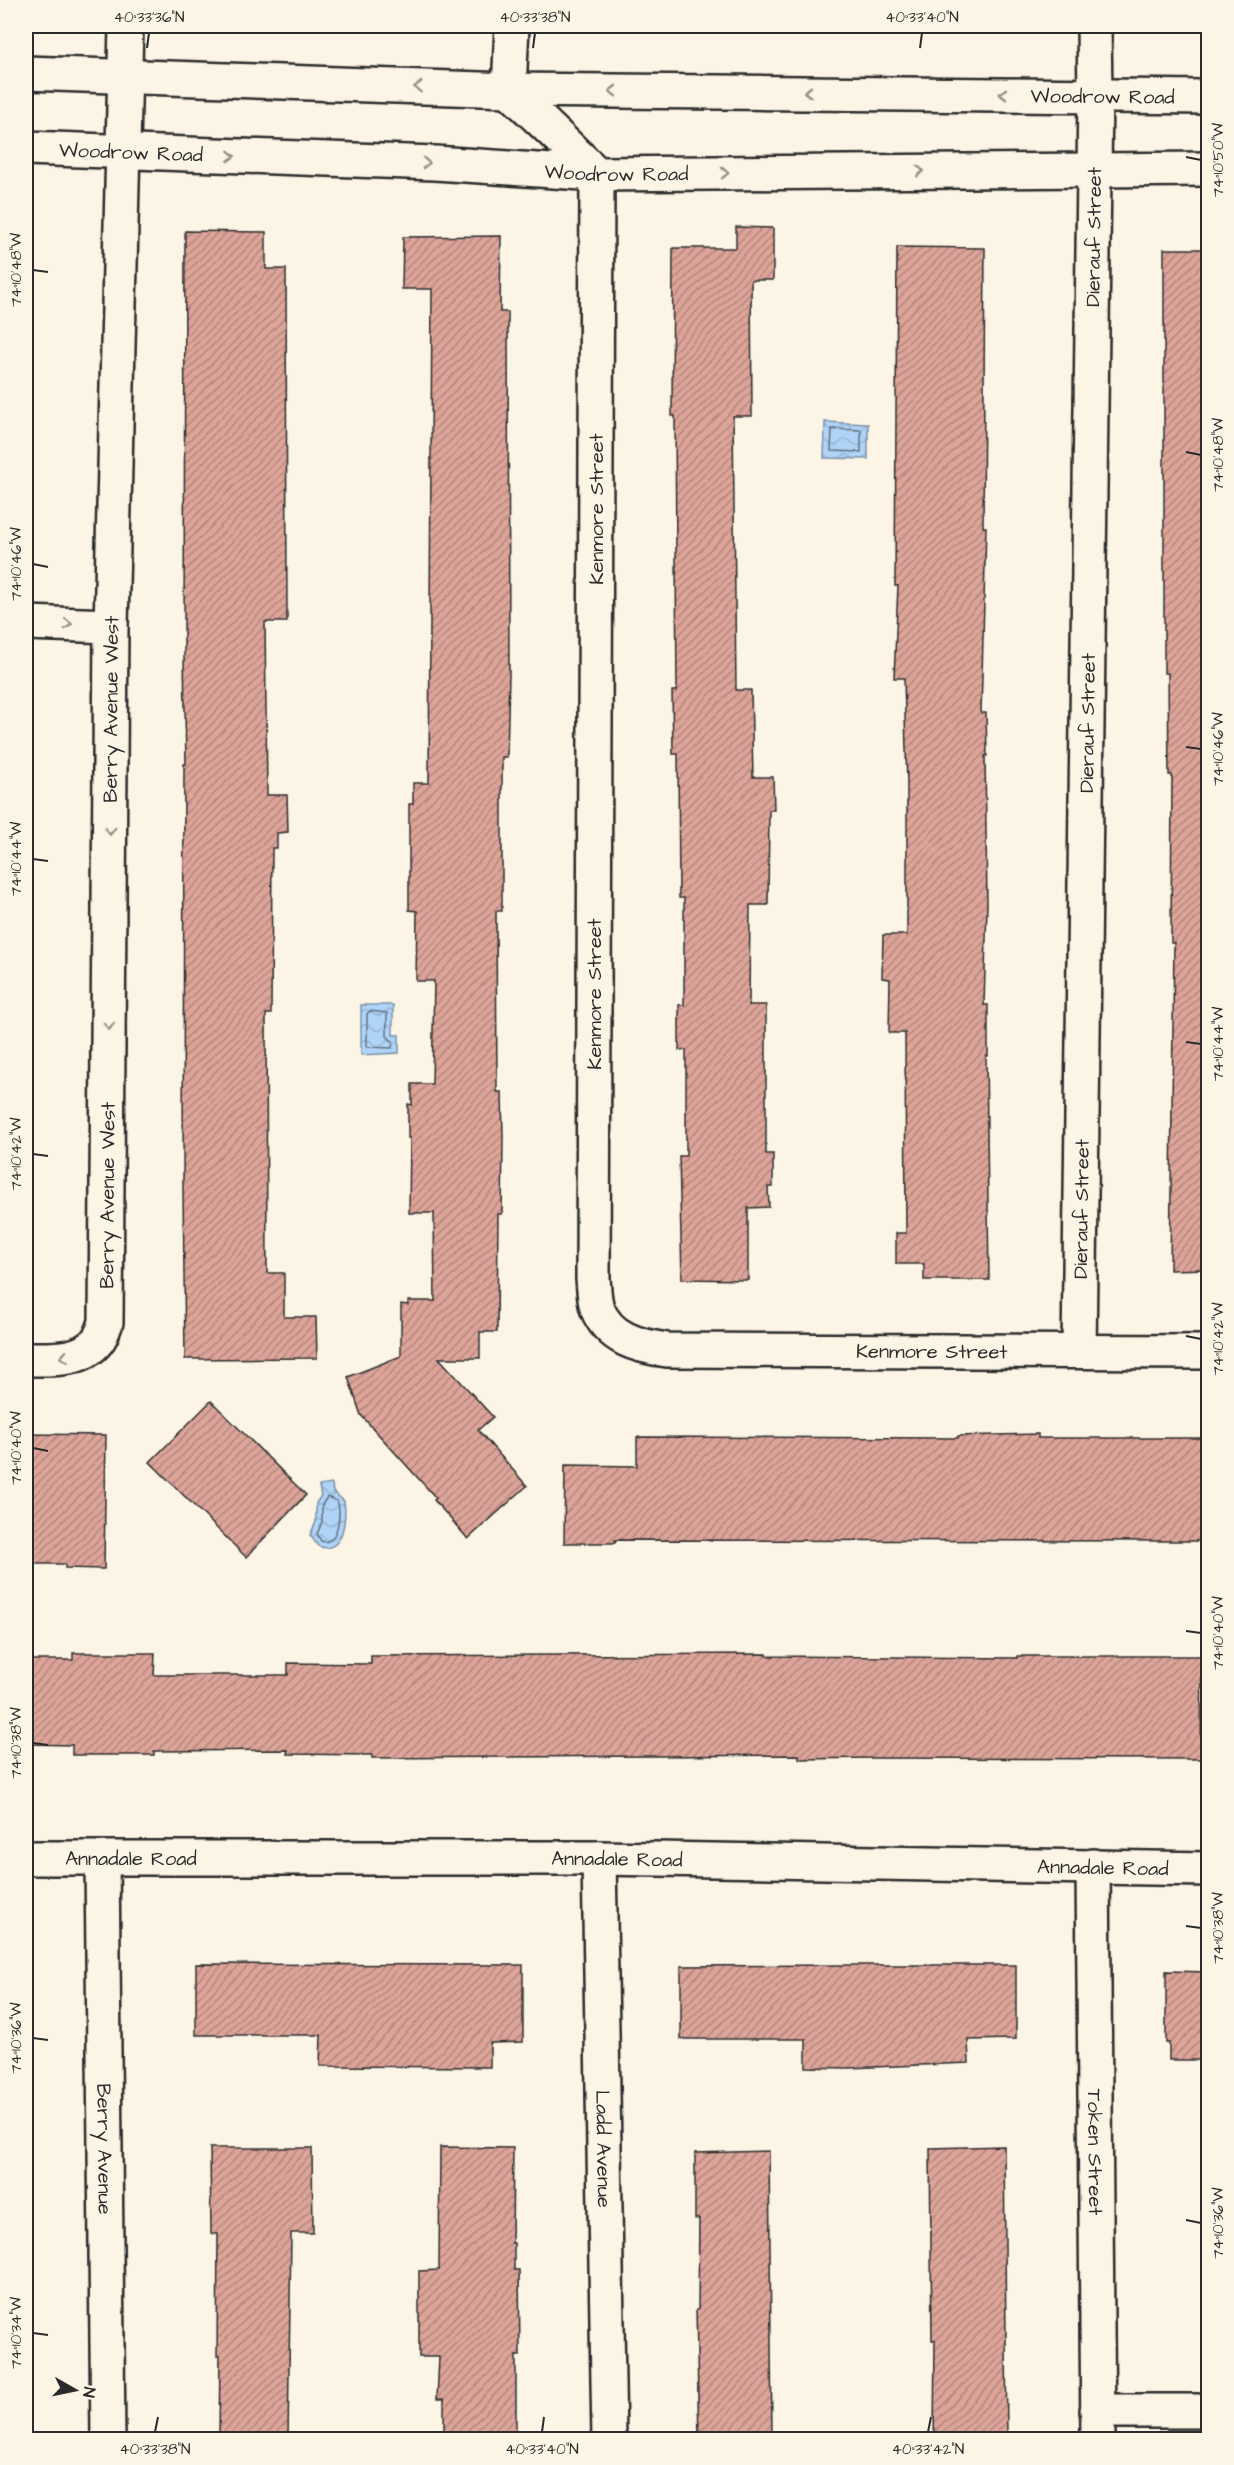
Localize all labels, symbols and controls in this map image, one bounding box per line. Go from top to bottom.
text: 40°33'36"N [114,7,184,28]
text: 40°33'38"N [500,7,570,28]
text: 40°33'40"N [885,7,959,28]
one-way arrow [414,81,423,93]
street label: Woodrow Road [1031,82,1175,112]
one-way arrow [609,85,618,97]
one-way arrow [804,86,813,98]
one-way arrow [999,88,1008,100]
text: 74°10'50"W [1208,123,1229,197]
street label: Woodrow Road [58,136,203,169]
one-way arrow [226,150,235,163]
one-way arrow [421,156,430,169]
street label: Woodrow Road [543,157,688,189]
one-way arrow [916,165,925,177]
one-way arrow [721,167,730,179]
street label: Dierauf Street [1079,167,1109,307]
text: 74°10'48"W [6,233,27,307]
text: 74°10'48"W [1208,418,1229,492]
street label: Kenmore Street [583,433,611,585]
text: 74°10'46"W [6,527,27,601]
street label: Berry Avenue West [97,615,126,803]
one-way arrow [64,618,73,630]
street label: Dierauf Street [1073,653,1103,793]
text: 74°10'46"W [1208,712,1229,786]
text: 74°10'44"W [6,822,27,896]
one-way arrow [104,827,116,836]
street label: Kenmore Street [581,918,609,1070]
text: 74°10'44"W [1208,1007,1229,1081]
one-way arrow [103,1022,115,1031]
street label: Berry Avenue West [93,1102,123,1289]
text: 74°10'42"W [6,1118,27,1191]
street label: Dierauf Street [1067,1139,1097,1279]
text: 74°10'42"W [1208,1303,1229,1376]
street label: Kenmore Street [856,1338,1007,1366]
one-way arrow [59,1350,69,1363]
text: 74°10'40"W [6,1411,27,1485]
text: 74°10'40"W [1208,1596,1229,1670]
text: 74°10'38"W [6,1707,27,1779]
street label: Annadale Road [65,1845,197,1873]
street label: Annadale Road [551,1845,683,1875]
street label: Annadale Road [1037,1853,1169,1883]
text: 74°10'38"W [1208,1892,1229,1964]
text: 74°10'36"W [6,2002,27,2074]
street label: Berry Avenue [89,2083,119,2215]
street label: Token Street [1080,2089,1109,2215]
street label: Ladd Avenue [588,2090,618,2208]
text: 74°10'36"W [1208,2187,1229,2259]
text: 74°10'34"W [6,2297,27,2369]
north arrow [45,2360,105,2420]
text: N [77,2386,100,2399]
text: 40°33'38"N [120,2439,190,2460]
text: 40°33'40"N [505,2439,579,2460]
text: 40°33'42"N [892,2439,964,2460]

